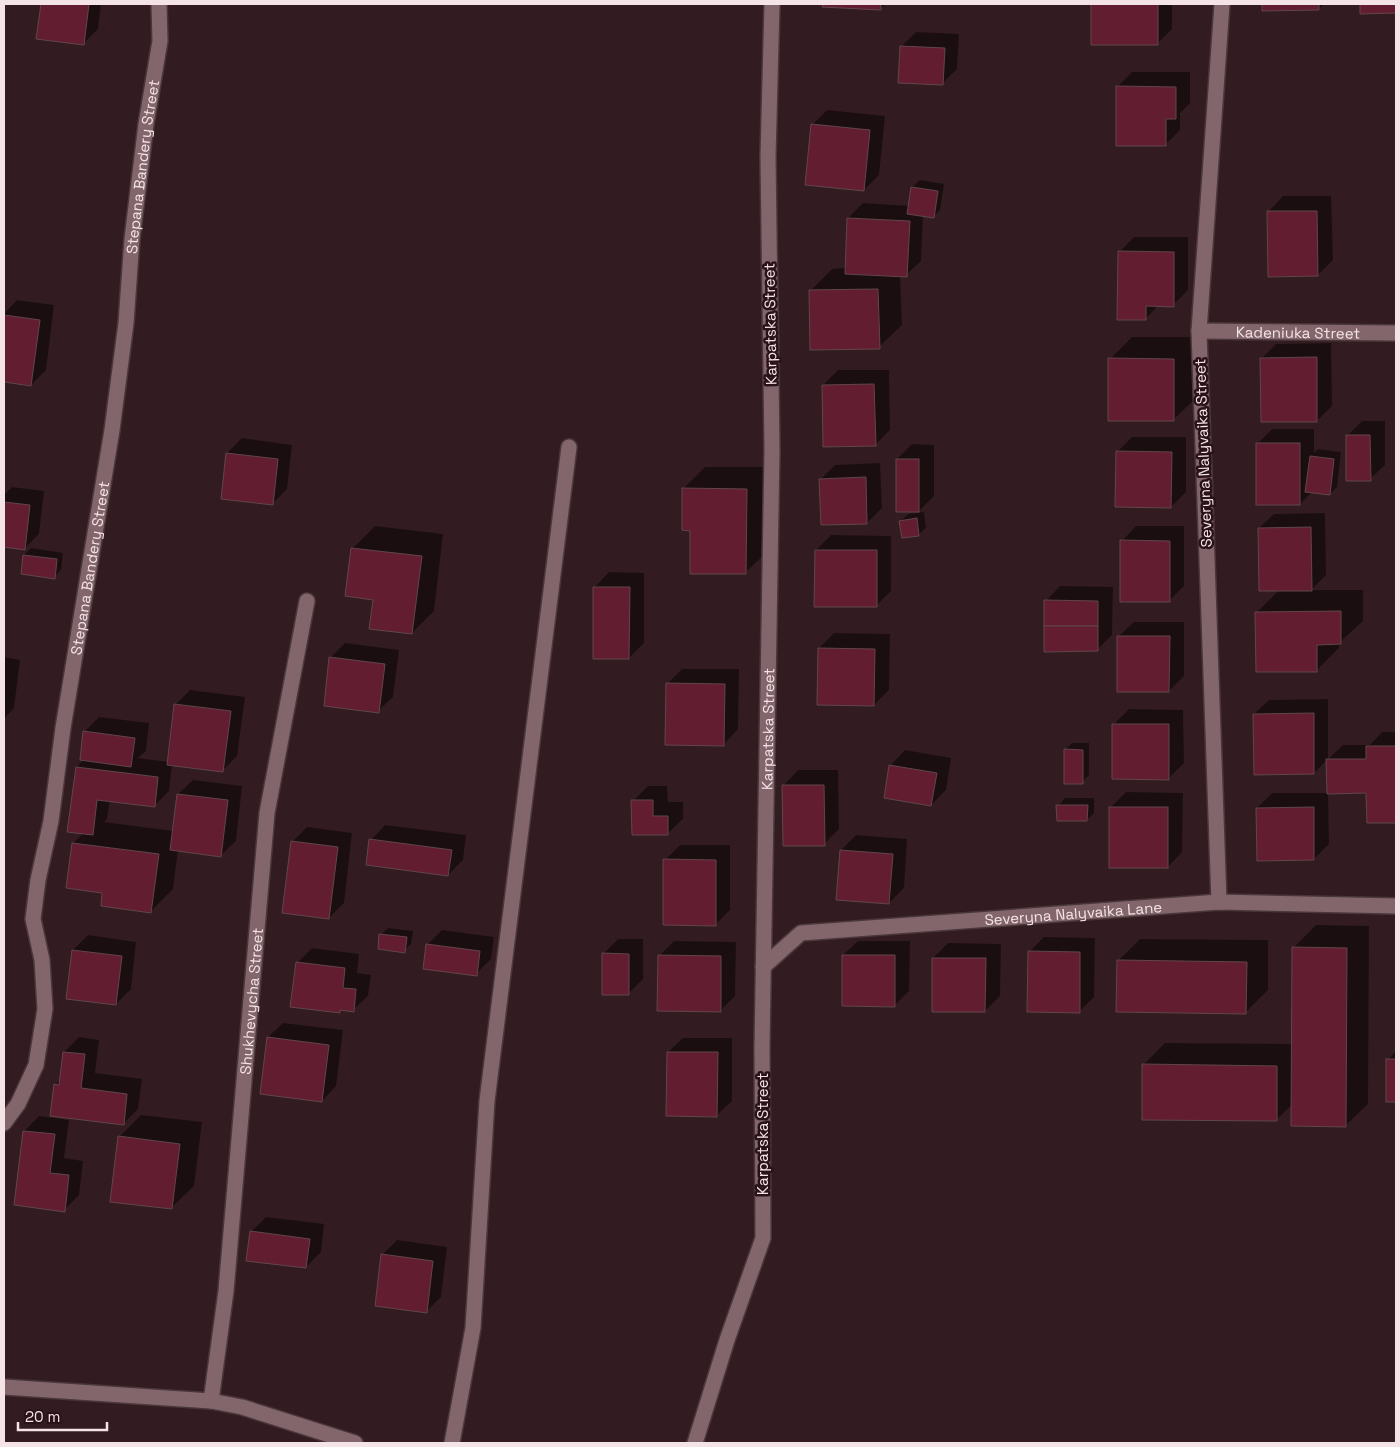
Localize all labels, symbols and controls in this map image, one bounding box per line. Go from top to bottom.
street label: Stepana Bandery Street [121,78,163,254]
street label: Karpatska Street [759,263,781,385]
street label: Kadeniuka Street [1236,322,1360,342]
street label: Severyna Nalyvaika Street [1190,358,1216,548]
street label: Stepana Bandery Street [66,480,113,656]
street label: Karpatska Street [757,668,778,790]
street label: Severyna Nalyvaika Lane [984,897,1163,929]
street label: Shukhevycha Street [235,927,267,1075]
street label: Karpatska Street [753,1073,772,1195]
scale bar [18,1400,106,1432]
text: 20 m [25,1407,60,1426]

